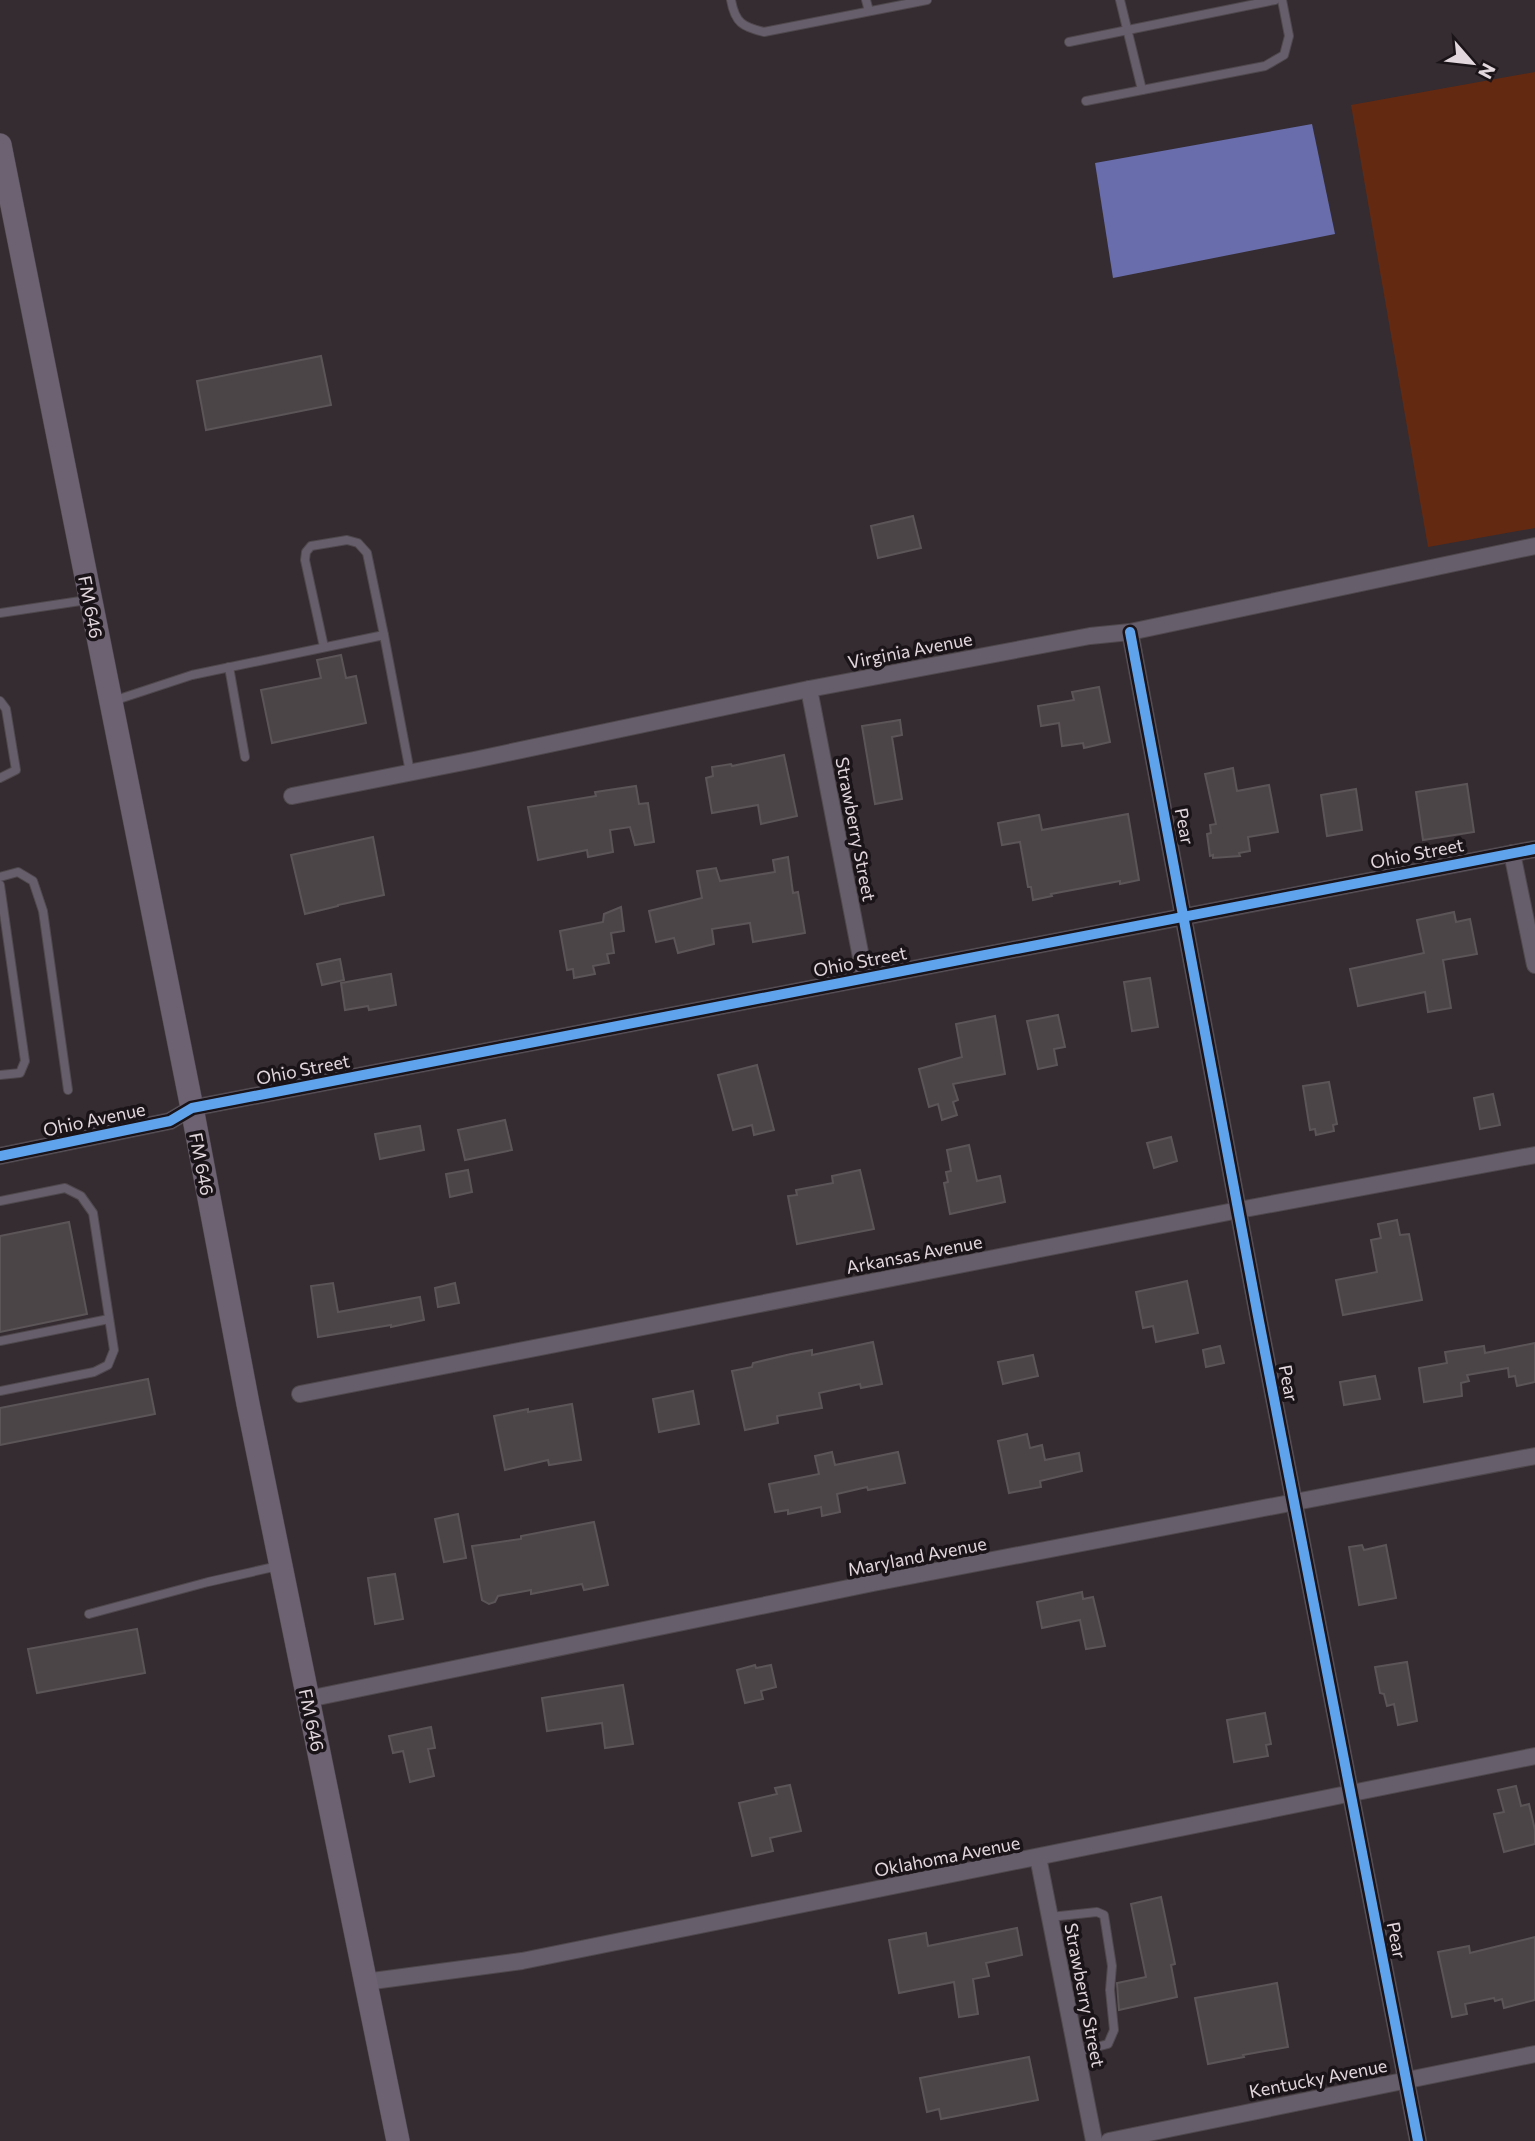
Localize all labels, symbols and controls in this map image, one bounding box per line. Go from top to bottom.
north arrow [1437,28,1507,98]
text: N [1474,60,1501,83]
street label: FM 646 [74,574,108,640]
street label: Virginia Avenue [846,627,974,673]
street label: Strawberry Street [831,755,881,903]
street label: Pear [1171,806,1199,846]
street label: Ohio Street [1368,833,1466,873]
street label: Ohio Street [811,941,909,981]
street label: Ohio Street [254,1049,352,1089]
street label: Ohio Avenue [41,1097,147,1141]
street label: FM 646 [185,1131,219,1197]
street label: Arkansas Avenue [844,1230,984,1278]
street label: Pear [1275,1363,1303,1403]
street label: Maryland Avenue [846,1532,988,1580]
street label: FM 646 [295,1687,329,1753]
street label: Oklahoma Avenue [872,1831,1022,1881]
street label: Pear [1383,1920,1411,1960]
street label: Strawberry Street [1060,1921,1110,2069]
street label: Kentucky Avenue [1247,2054,1389,2102]

